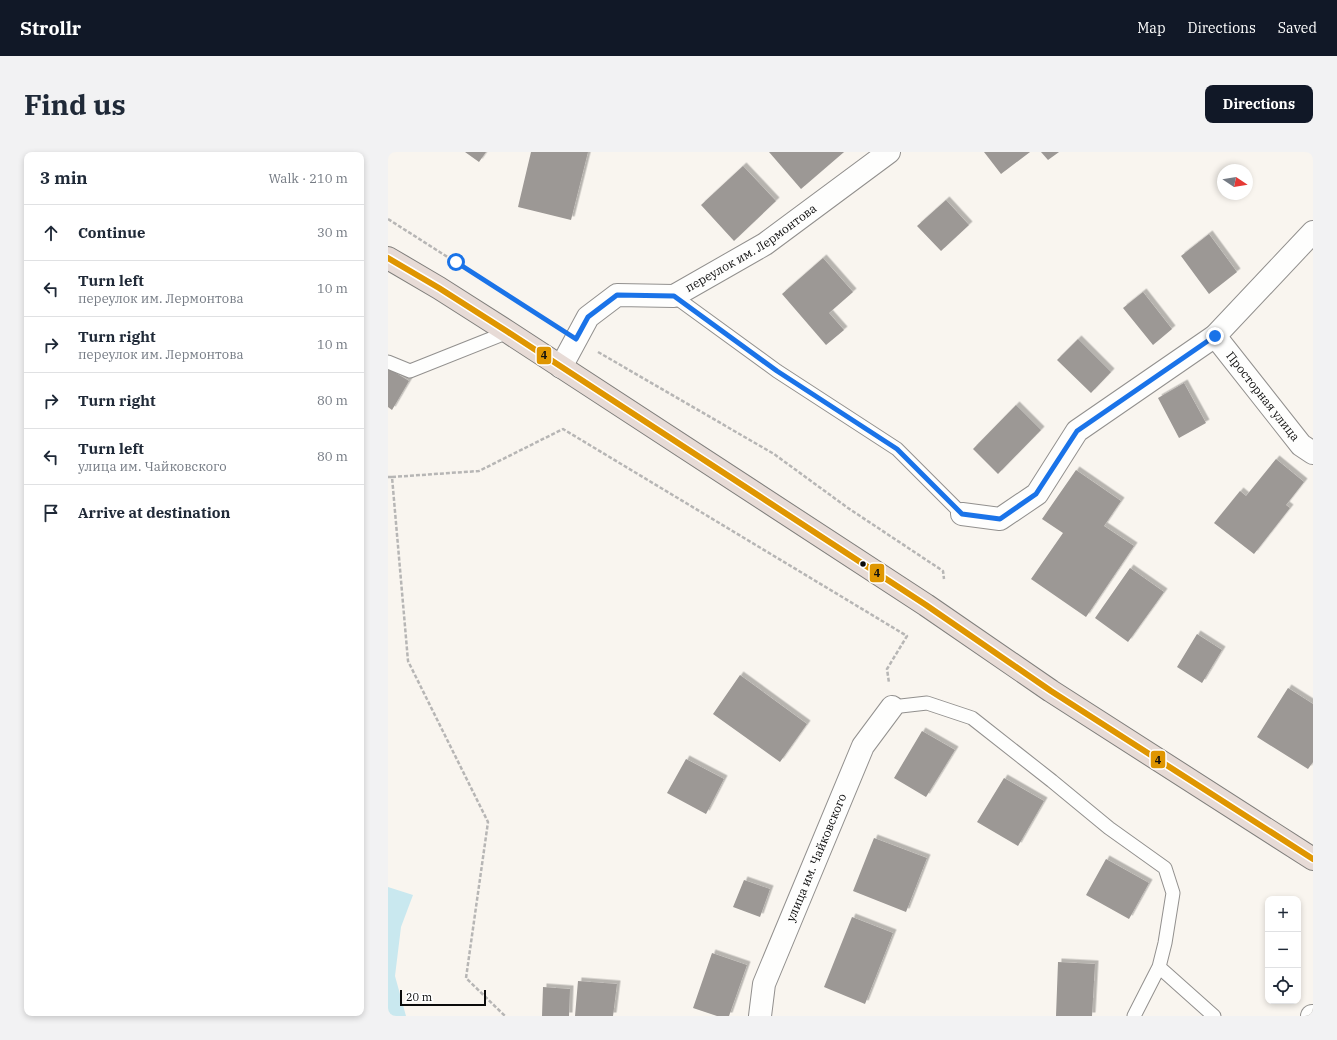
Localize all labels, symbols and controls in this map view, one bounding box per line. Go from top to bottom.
text: Strollr [20,16,81,40]
text: Map [1137,19,1166,37]
text: Directions [1188,19,1256,37]
text: Saved [1278,19,1317,37]
button: Directions [1205,85,1313,123]
text: Find us [24,86,126,123]
north arrow [1217,164,1253,200]
text: 3 min [40,167,88,189]
text: Walk · 210 m [269,170,348,187]
street label: переулок им. Лермонтова [682,200,820,295]
icon: ahead [40,222,62,244]
text: Continue [78,223,145,242]
text: 30 m [317,224,348,241]
route start [447,253,465,271]
text: Turn left [78,271,144,290]
icon: left [40,278,62,300]
text: 10 m [317,280,348,297]
text: переулок им. Лермонтова [78,290,244,307]
text: Turn right [78,327,156,346]
route end [1206,327,1224,345]
icon: right [40,334,62,356]
text: 10 m [317,336,348,353]
text: переулок им. Лермонтова [78,346,244,363]
line badge: 4 [536,346,552,365]
text: 4 [541,348,548,362]
street label: Просторная улица [1223,348,1303,444]
icon: right [40,390,62,412]
text: Turn right [78,391,156,410]
text: 80 m [317,392,348,409]
text: Turn left [78,439,144,458]
icon: left [40,446,62,468]
text: 80 m [317,448,348,465]
text: улица им. Чайковского [78,458,227,475]
icon: arrive [40,502,62,524]
text: Arrive at destination [78,503,230,522]
unlabelled marker [858,559,868,569]
line badge: 4 [869,563,885,583]
text: 4 [874,566,881,580]
line badge: 4 [1150,750,1166,769]
text: 4 [1155,753,1162,767]
street label: улица им. Чайковского [783,791,849,924]
map controls [1265,896,1301,1004]
button: + [1265,896,1301,932]
button: − [1265,932,1301,968]
button: locate [1265,968,1301,1004]
scale bar [400,988,486,1007]
text: 20 m [406,990,432,1004]

